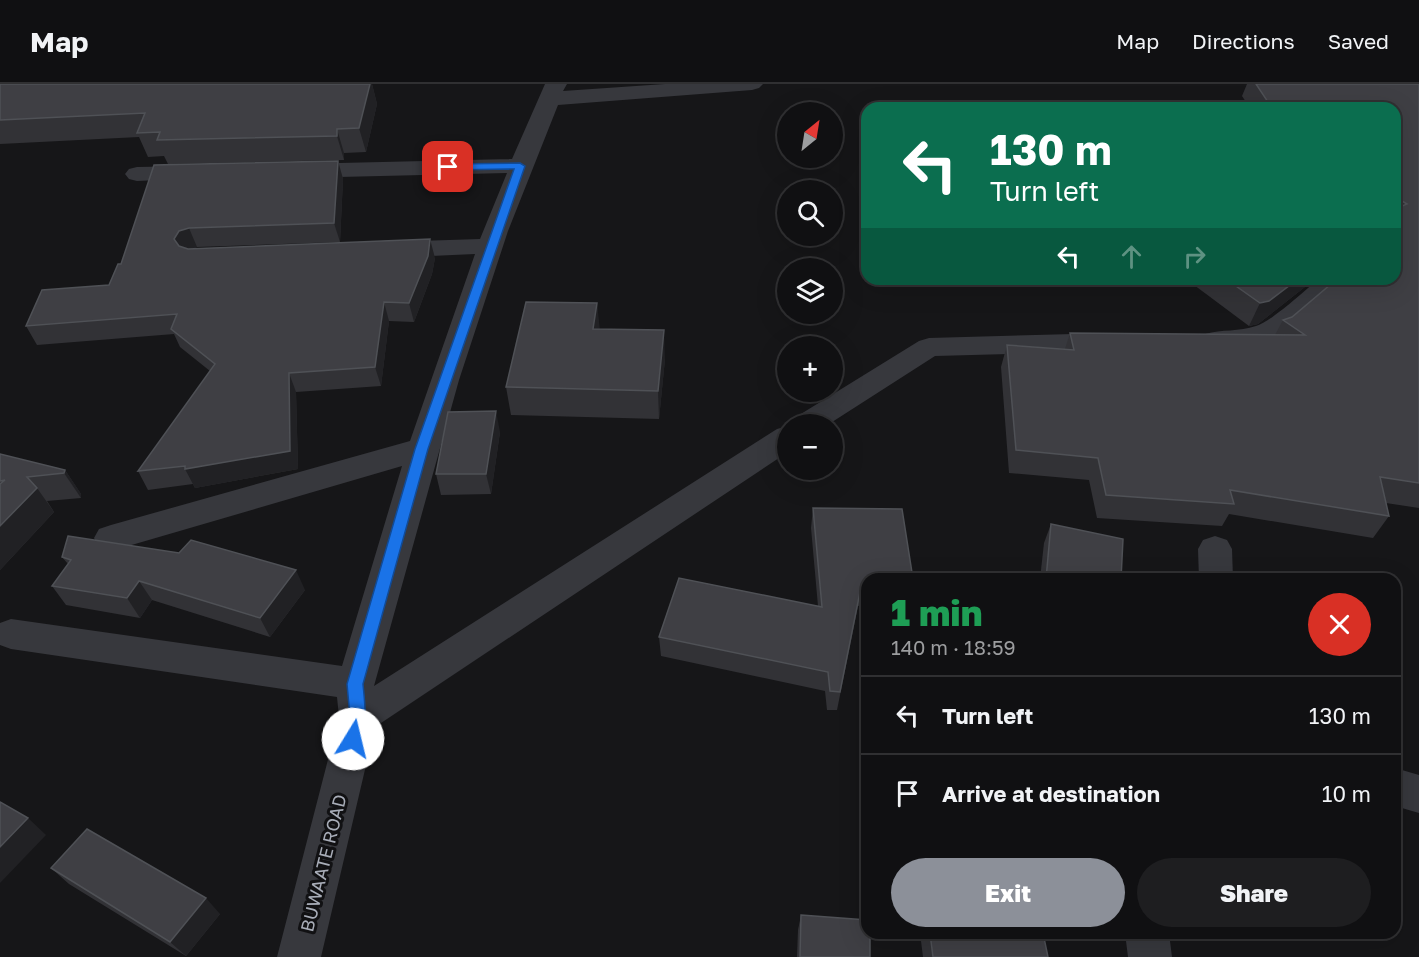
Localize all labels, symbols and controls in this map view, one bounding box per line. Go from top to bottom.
text: Map [30,25,88,58]
text: Map [1116,28,1159,54]
text: Directions [1192,28,1295,54]
text: Saved [1328,28,1389,54]
north arrow [777,102,843,168]
map controls [777,102,843,480]
text: 130 m [990,124,1112,174]
icon: left [891,126,969,204]
pin [422,141,473,192]
icon: arrive [431,150,464,183]
text: Turn left [990,175,1099,207]
button: search [777,180,843,246]
icon: left [1052,240,1085,273]
icon: ahead [1115,240,1148,273]
icon: right [1178,240,1211,273]
button: layers [777,258,843,324]
button: + [777,336,843,402]
button: − [777,414,843,480]
text: 1 min [891,591,982,634]
button: close [1308,593,1371,656]
text: 140 m · 18:59 [891,635,1016,659]
icon: left [891,699,924,732]
text: Turn left [942,702,1033,729]
text: 130 m [1309,702,1371,729]
position arrow [321,707,385,771]
icon: arrive [891,777,924,810]
text: Arrive at destination [942,780,1160,807]
text: 10 m [1322,780,1371,807]
street label: BUWAATE ROAD [295,792,351,934]
button: Exit [891,858,1125,927]
button: Share [1137,858,1371,927]

